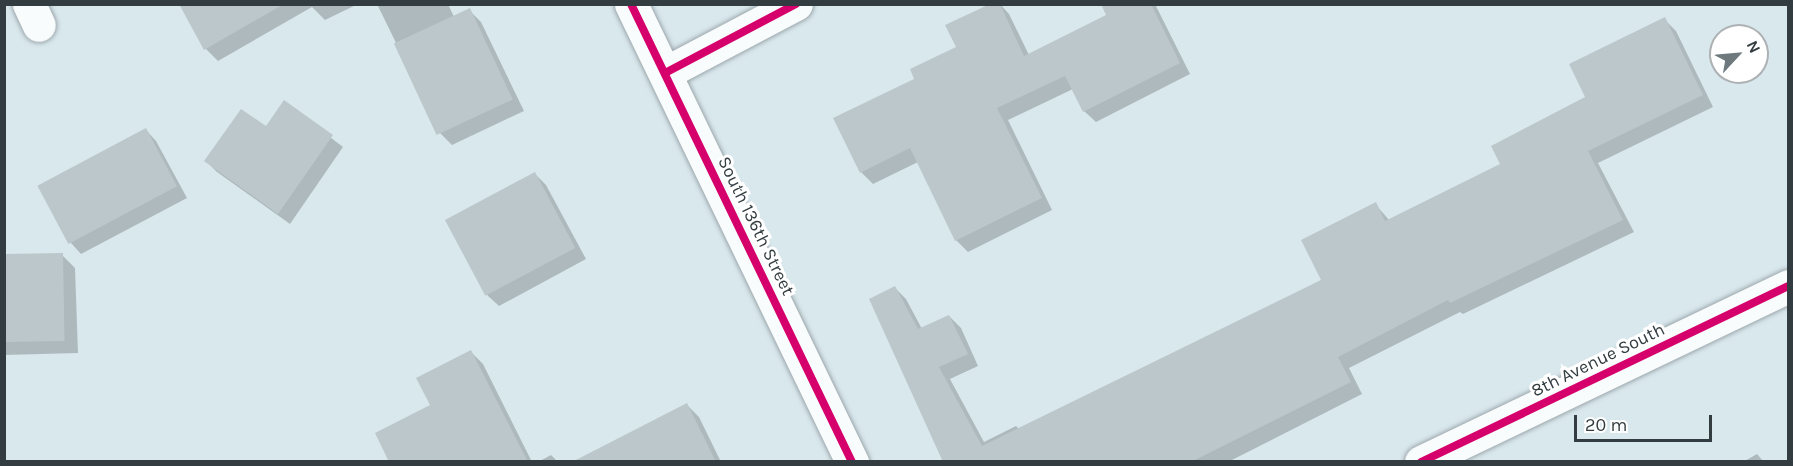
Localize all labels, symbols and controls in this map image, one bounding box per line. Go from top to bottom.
north arrow [1709,24,1769,84]
text: N [1743,37,1765,56]
street label: South 136th Street [713,153,799,299]
street label: 8th Avenue South [1528,318,1668,402]
scale bar [1577,403,1715,441]
text: 20 m [1585,414,1627,436]

